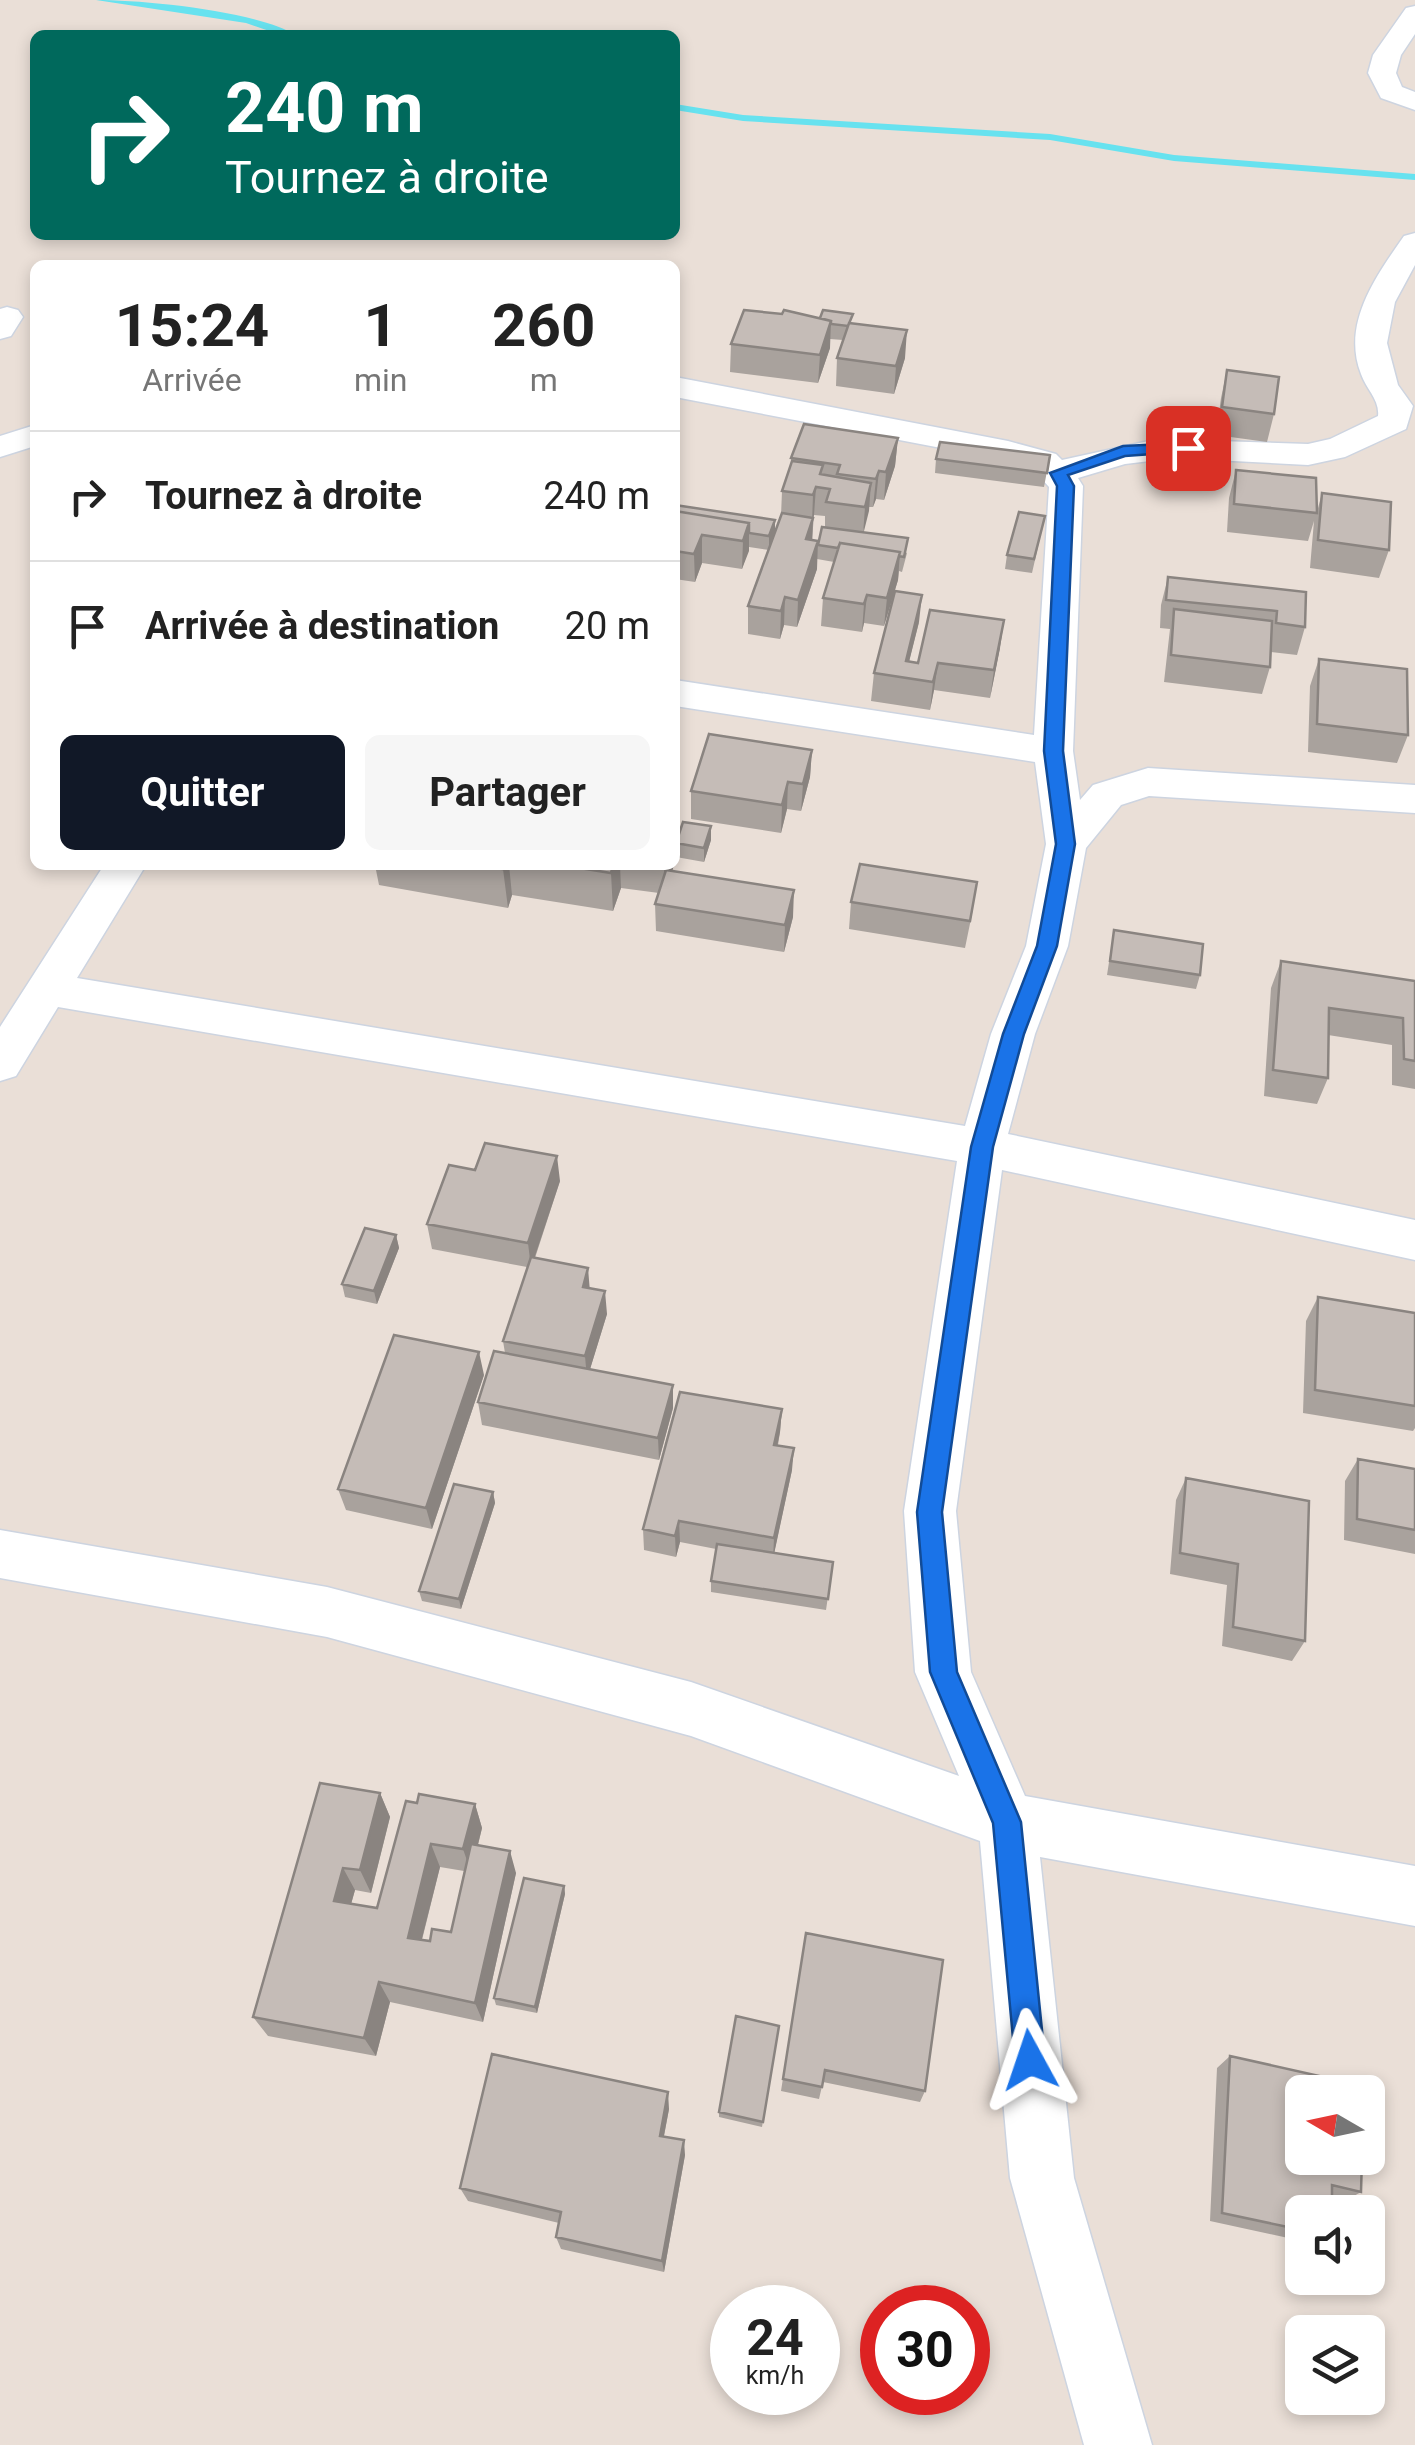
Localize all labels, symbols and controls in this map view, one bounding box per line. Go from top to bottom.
text: 240 m [225,67,424,149]
icon: right [60,70,190,200]
text: Tournez à droite [225,151,549,204]
text: 15:24 [115,290,269,361]
text: 1 [363,290,398,361]
text: 260 [492,290,595,361]
text: Arrivée [142,361,242,399]
text: min [354,361,407,399]
text: m [530,361,558,399]
pin [1146,406,1231,491]
icon: arrive [1161,421,1216,476]
icon: right [60,469,115,524]
text: Tournez à droite [145,474,422,518]
text: 240 m [543,474,650,518]
icon: arrive [60,599,115,654]
text: Arrivée à destination [145,604,499,648]
text: 20 m [565,604,650,648]
button: Quitter [60,735,345,850]
button: Partager [365,735,650,850]
position arrow [978,2008,1082,2112]
north arrow [1285,2075,1385,2175]
map controls [1285,2075,1385,2415]
button: sound [1285,2195,1385,2295]
speed limit sign: 30 [860,2285,990,2415]
text: 24 [746,2309,804,2367]
button: layers [1285,2315,1385,2415]
text: km/h [746,2361,804,2390]

